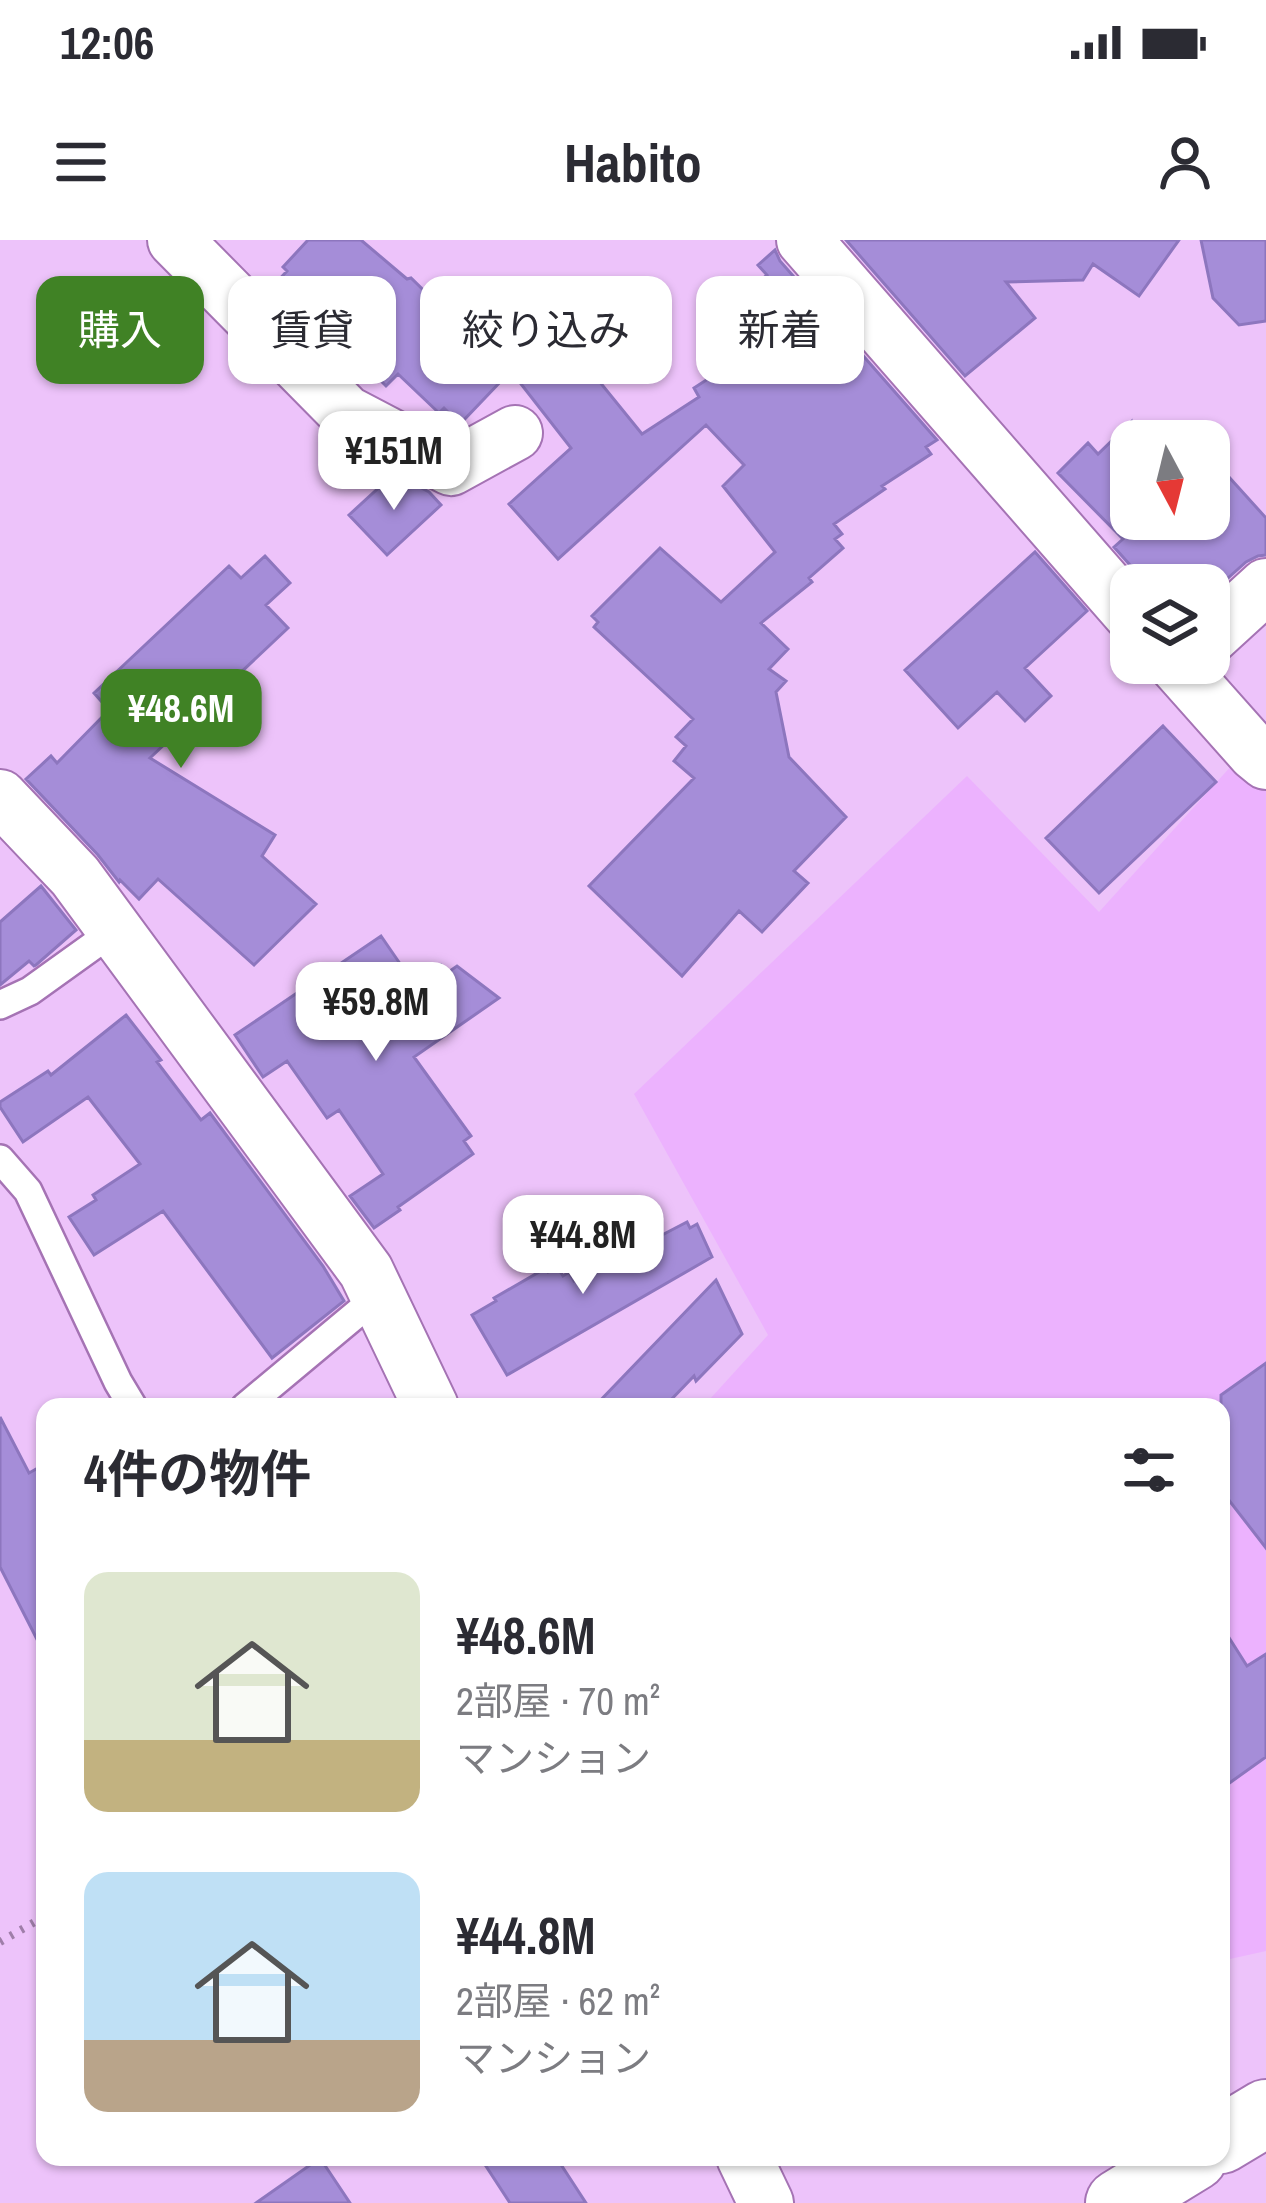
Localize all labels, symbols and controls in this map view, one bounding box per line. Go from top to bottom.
text: 12:06 [60,12,154,73]
text: Habito [564,126,702,199]
icon: menu [48,129,114,195]
icon: person [1152,129,1218,195]
chip: 購入 [36,276,204,384]
chip: 賃貸 [228,276,396,384]
chip: 絞り込み [420,276,672,384]
chip: 新着 [696,276,864,384]
pin: ¥151M [310,411,478,513]
north arrow [1110,420,1230,540]
map controls [1110,420,1230,684]
text: ¥151M [345,424,443,476]
button: layers [1110,564,1230,684]
pin: ¥48.6M [83,669,279,771]
text: ¥48.6M [128,682,234,734]
pin: ¥59.8M [278,962,474,1064]
text: ¥59.8M [323,975,429,1027]
pin: ¥44.8M [485,1195,681,1297]
text: ¥44.8M [530,1208,636,1260]
icon: filters [1116,1437,1182,1503]
text: 4件の物件 [84,1439,311,1508]
text: ¥48.6M [456,1601,596,1670]
icon: home [180,1620,324,1764]
text: 2部屋 · 70 m² [456,1675,660,1727]
text: マンション [456,1732,651,1784]
text: ¥44.8M [456,1901,596,1970]
icon: home [180,1920,324,2064]
text: 2部屋 · 62 m² [456,1975,660,2027]
text: マンション [456,2032,651,2084]

